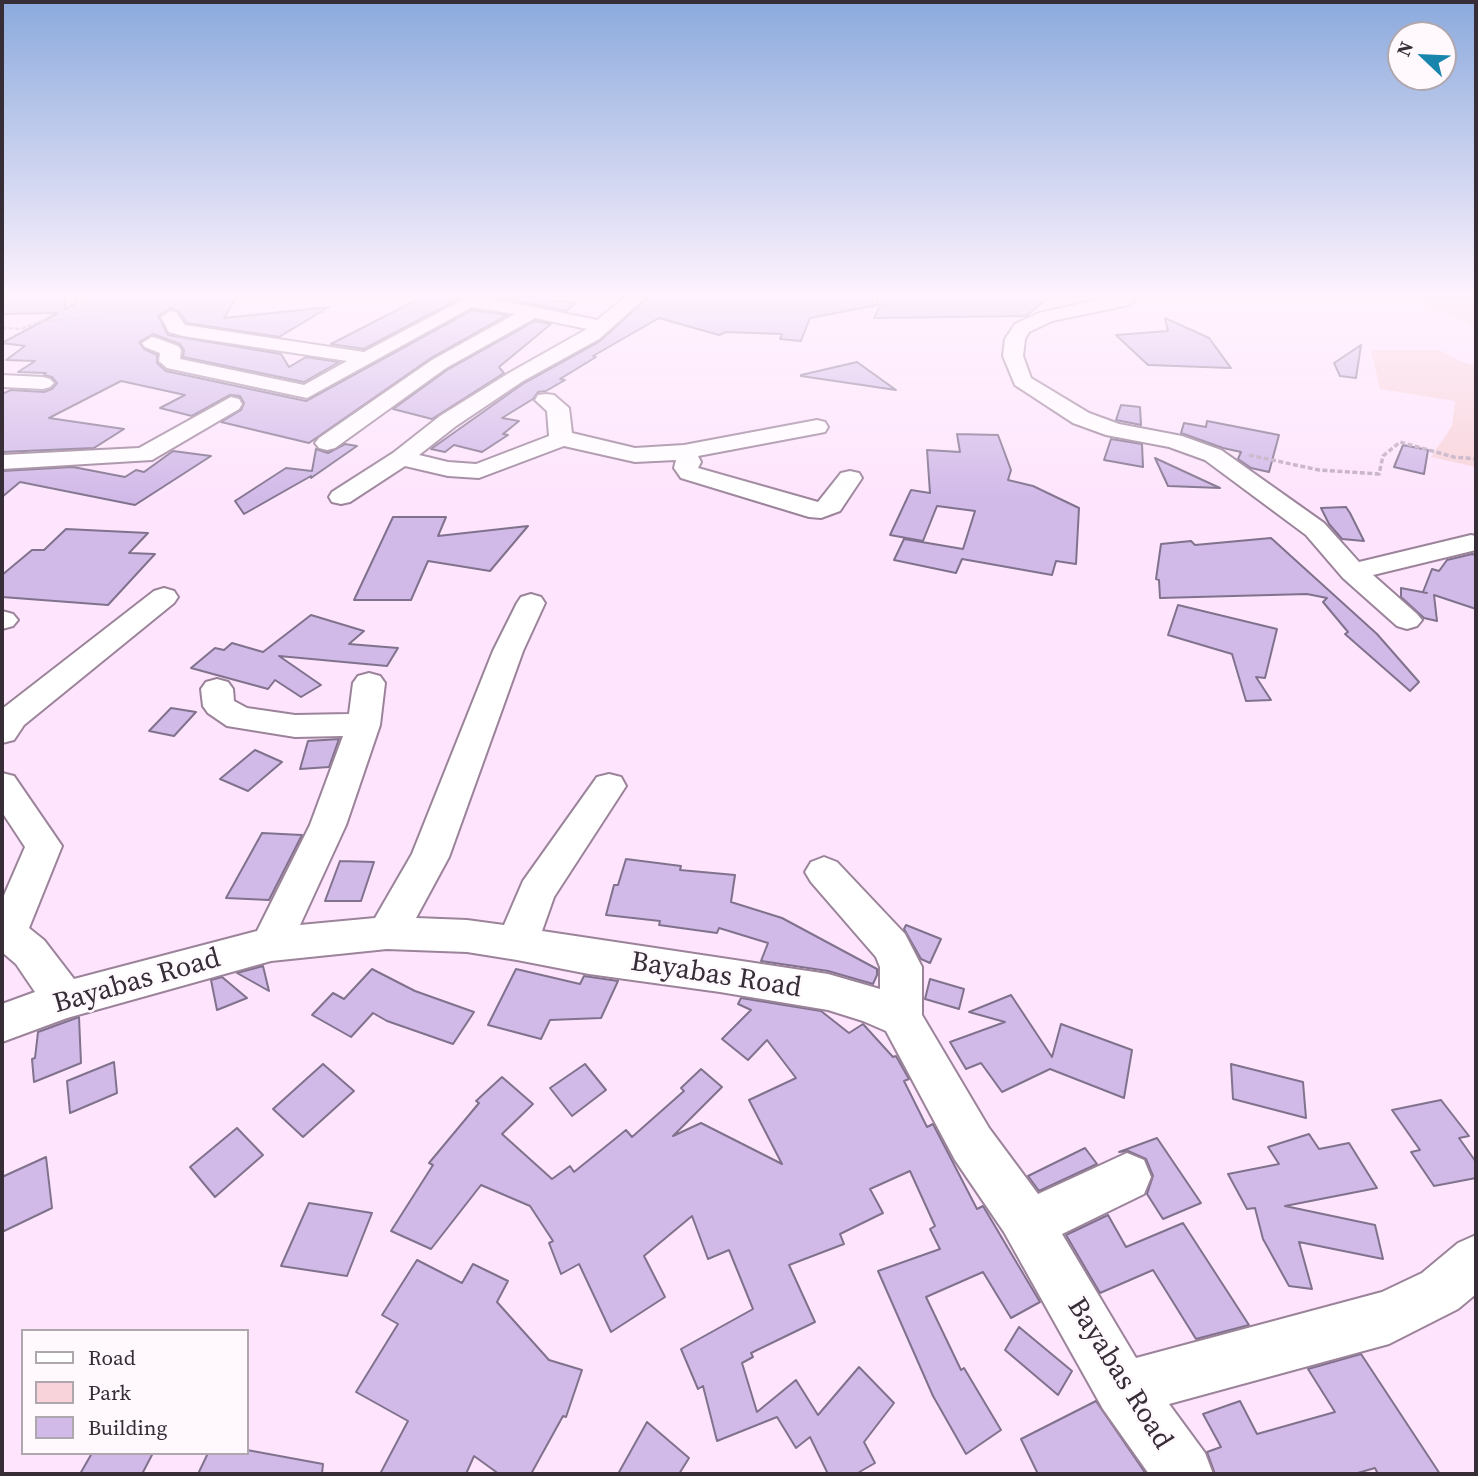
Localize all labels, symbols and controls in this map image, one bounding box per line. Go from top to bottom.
north arrow [1387,21,1457,91]
text: N [1390,37,1419,60]
street label: Bayabas Road [50,942,224,1022]
street label: Bayabas Road [628,946,804,1006]
street label: Bayabas Road [1059,1292,1179,1456]
legend [21,1329,248,1455]
text: Road [88,1343,136,1372]
text: Park [88,1378,131,1407]
text: Building [88,1413,167,1442]

